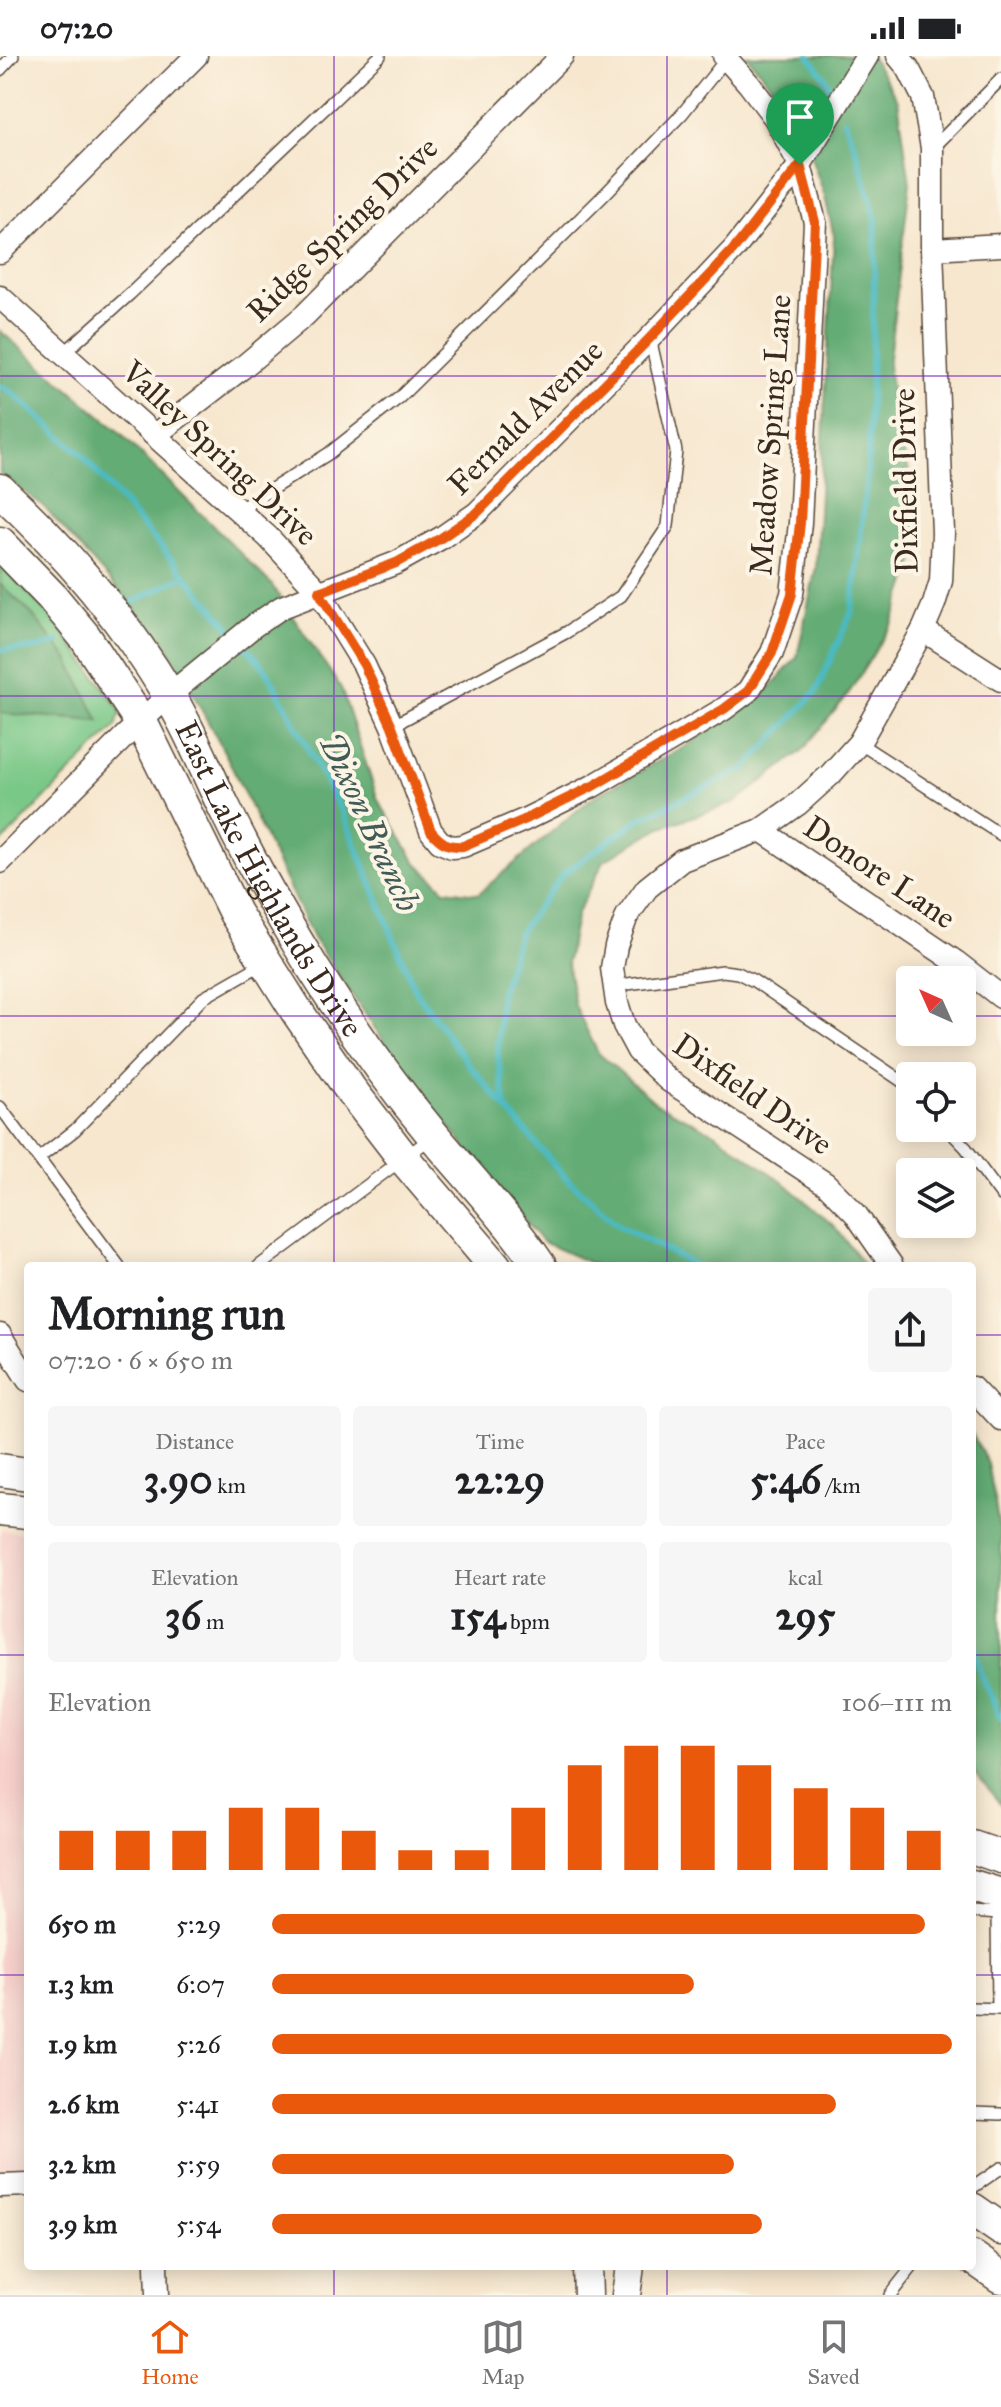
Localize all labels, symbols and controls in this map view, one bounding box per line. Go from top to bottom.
text: 07:20 [40,10,113,46]
pin [766,83,834,165]
icon: arrive [778,95,822,139]
street label: Ridge Spring Drive [239,128,446,330]
street label: Meadow Spring Lane [741,293,800,577]
street label: Fernald Avenue [439,331,611,503]
street label: Valley Spring Drive [113,352,326,554]
street label: Dixfield Drive [884,388,927,574]
street label: East Lake Highlands Drive [166,714,372,1045]
water label: Dixon Branch [310,726,429,918]
street label: Donore Lane [796,807,963,938]
north arrow [896,966,976,1046]
map controls [896,966,976,1238]
street label: Dixfield Drive [665,1025,840,1164]
button: locate [896,1062,976,1142]
button: layers [896,1158,976,1238]
text: Morning run [48,1287,285,1341]
button: share [868,1288,952,1372]
text: 07:20 · 6 × 650 m [48,1344,233,1376]
text: Distance [155,1428,234,1455]
text: Time [476,1428,524,1455]
text: Pace [785,1428,825,1455]
text: 3.90 [143,1455,212,1504]
text: 22:29 [455,1455,545,1504]
text: 5:46 [750,1455,821,1504]
text: km [212,1472,246,1499]
text: /km [821,1472,861,1499]
text: Elevation [151,1564,238,1591]
text: Heart rate [454,1564,546,1591]
text: kcal [788,1564,823,1591]
text: 36 [165,1591,201,1640]
text: 154 [450,1591,505,1640]
text: 295 [775,1591,835,1640]
text: m [201,1608,225,1635]
text: bpm [505,1608,550,1635]
text: Elevation [48,1686,151,1718]
text: 106–111 m [842,1686,952,1718]
text: 650 m [48,1908,116,1940]
text: 5:29 [176,1908,221,1940]
text: 1.3 km [48,1968,114,2000]
text: 6:07 [176,1968,225,2000]
text: 1.9 km [48,2028,117,2060]
text: 5:26 [176,2028,221,2060]
text: 2.6 km [48,2088,120,2120]
text: 5:41 [176,2088,219,2120]
text: 3.2 km [48,2148,116,2180]
text: 5:59 [176,2148,221,2180]
text: 3.9 km [48,2208,117,2240]
text: 5:54 [176,2208,221,2240]
tab: Home [141,2315,199,2390]
tab: Map [481,2315,525,2390]
tab: Saved [808,2315,860,2390]

